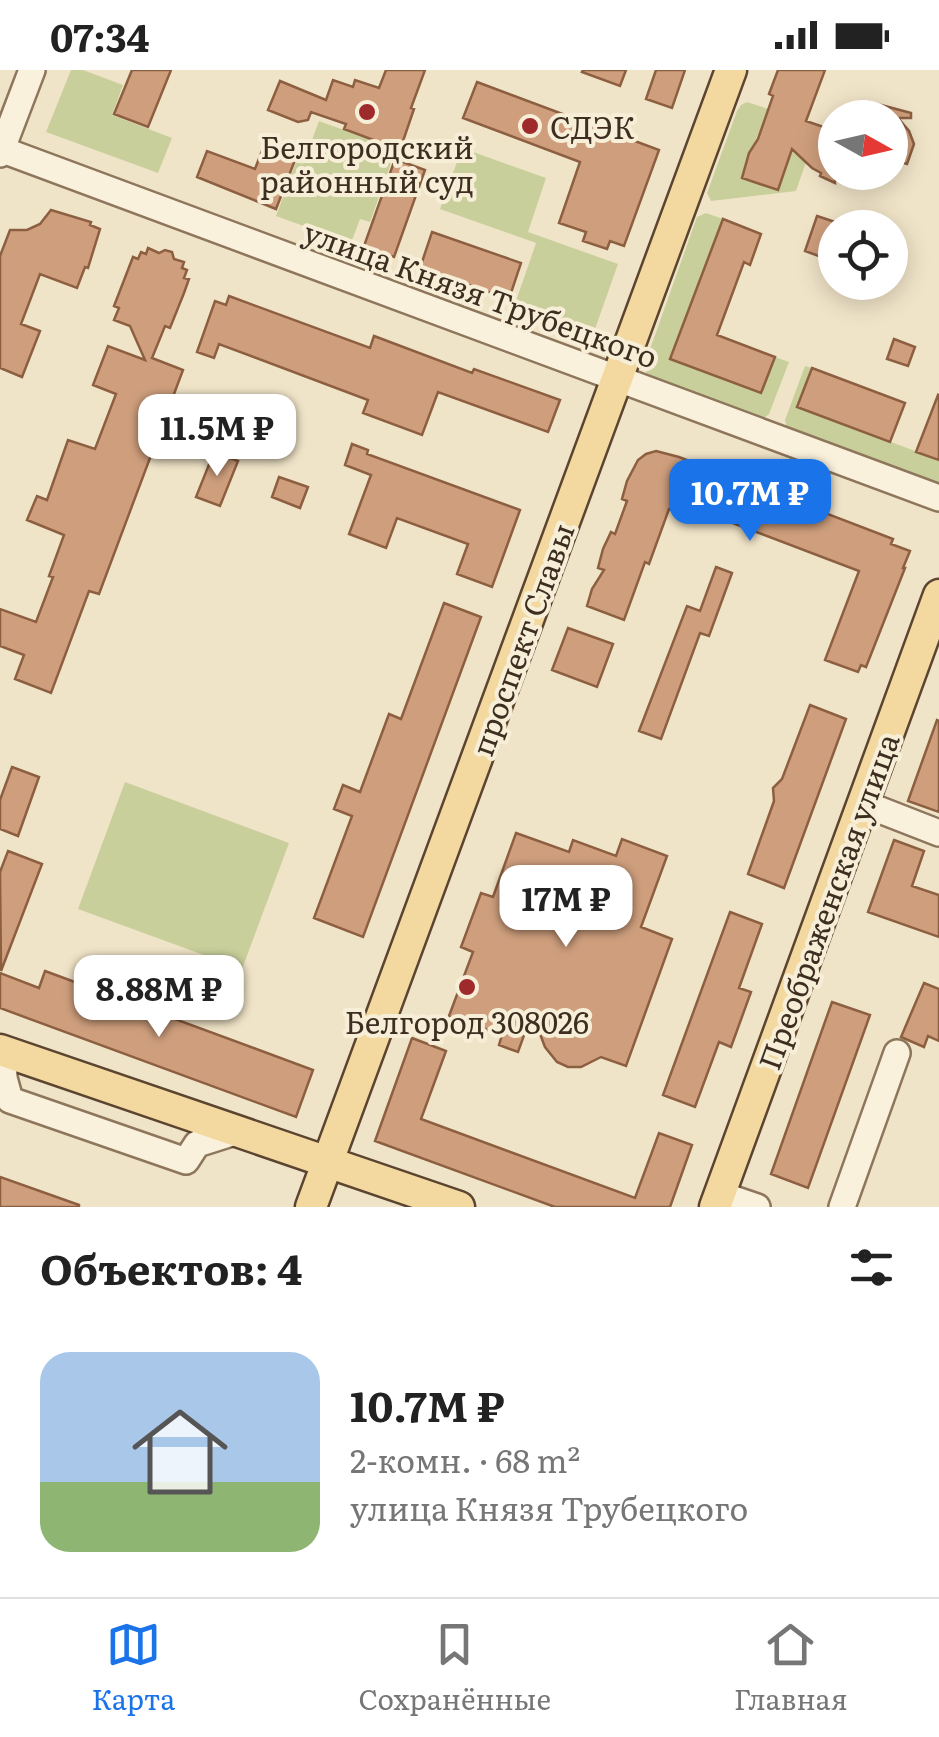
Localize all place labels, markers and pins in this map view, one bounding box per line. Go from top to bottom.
marker: Белгородский районный суд [356,101,378,123]
place label: СДЭК [550,104,635,148]
marker: СДЭК [519,115,541,137]
place label: Белгородский районный суд [260,124,474,202]
pin: 11.5M ₽ [125,394,309,479]
pin: 10.7M ₽ [658,459,842,544]
pin: 17M ₽ [496,865,636,950]
pin: 8.88M ₽ [67,955,251,1040]
marker: Белгород 308026 [456,976,478,998]
place label: Белгород 308026 [345,999,589,1043]

